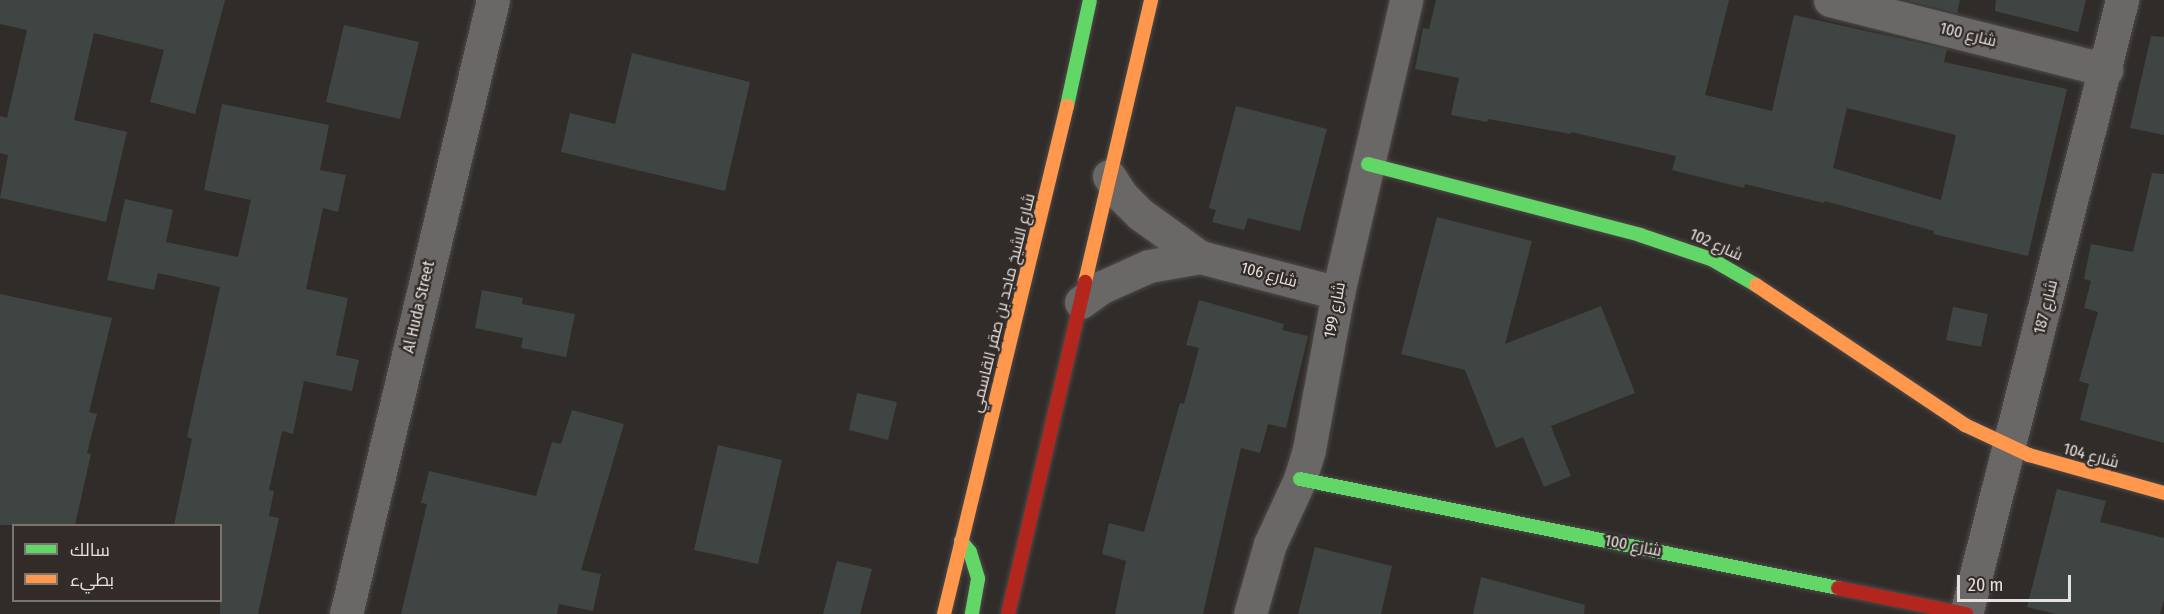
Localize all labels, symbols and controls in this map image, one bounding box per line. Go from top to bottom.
street label: شارع 100 [1938,19,1998,51]
street label: شارع الشيخ ماجد بن صقر القاسمي [966,192,1040,414]
street label: شارع 102 [1686,225,1746,265]
street label: شارع 106 [1239,258,1299,292]
street label: Al Huda Street [399,259,439,355]
street label: شارع 187 [2030,278,2062,336]
street label: شارع 199 [1320,280,1350,340]
street label: شارع 104 [2061,439,2121,473]
legend [12,524,222,602]
street label: شارع 100 [1603,531,1663,561]
text: سالك [70,539,110,561]
scale bar [1960,563,2074,601]
text: بطيء [70,569,114,591]
text: 20 m [1968,574,2003,596]

